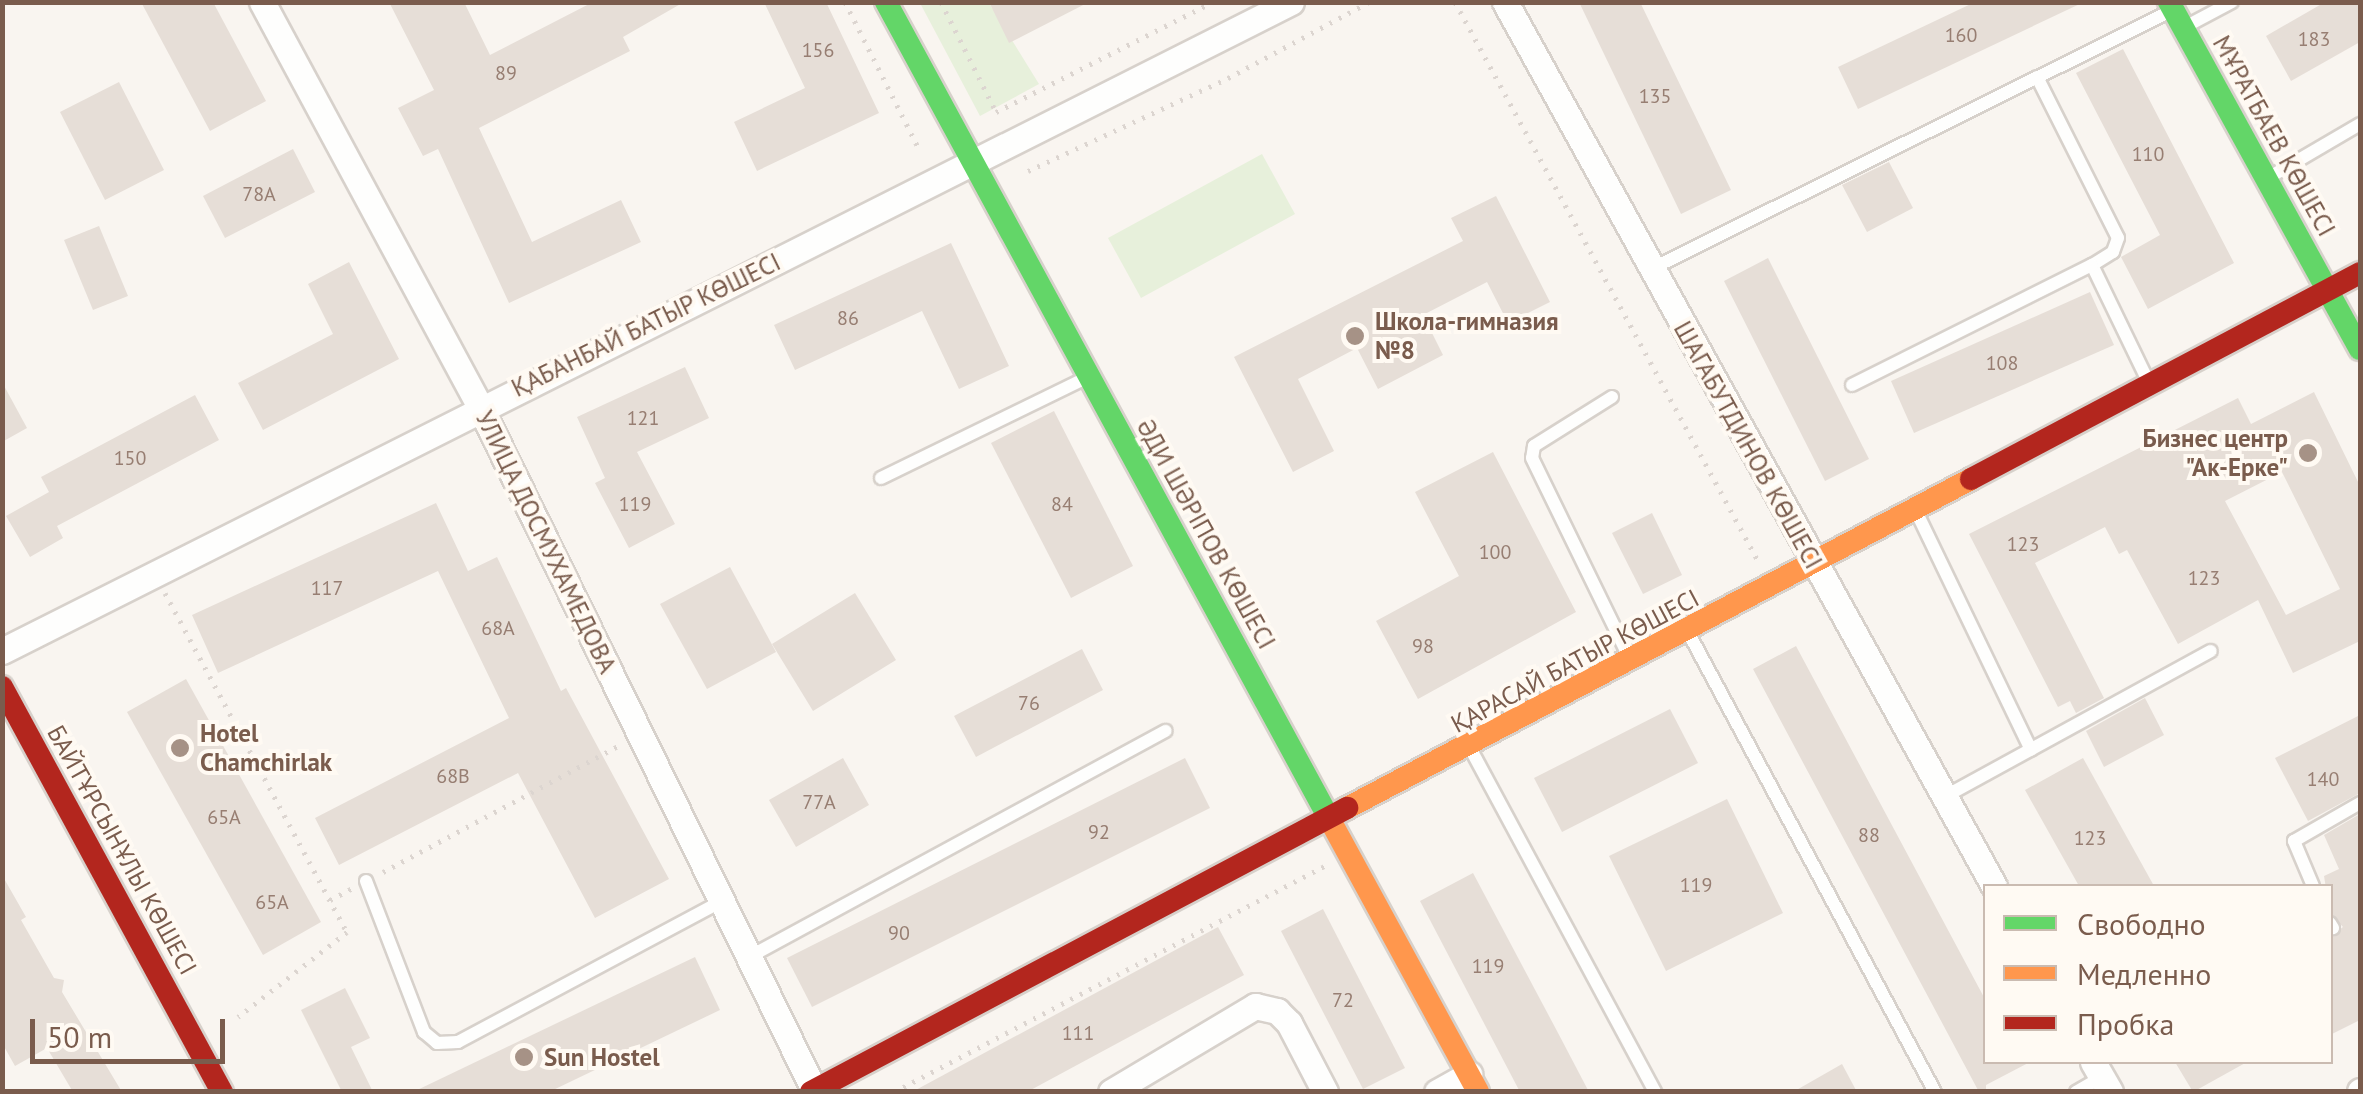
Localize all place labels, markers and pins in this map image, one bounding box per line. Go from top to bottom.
place label: Школа-гимназия №8 [1375,307,1559,366]
marker: Школа-гимназия №8 [1344,325,1366,347]
place label: Бизнес центр "Ак-Ерке" [2142,424,2288,483]
marker: Бизнес центр "Ак-Ерке" [2297,442,2319,464]
place label: Hotel Chamchirlak [200,719,332,778]
marker: Hotel Chamchirlak [169,737,191,759]
place label: Sun Hostel [544,1042,660,1072]
marker: Sun Hostel [513,1046,535,1068]

